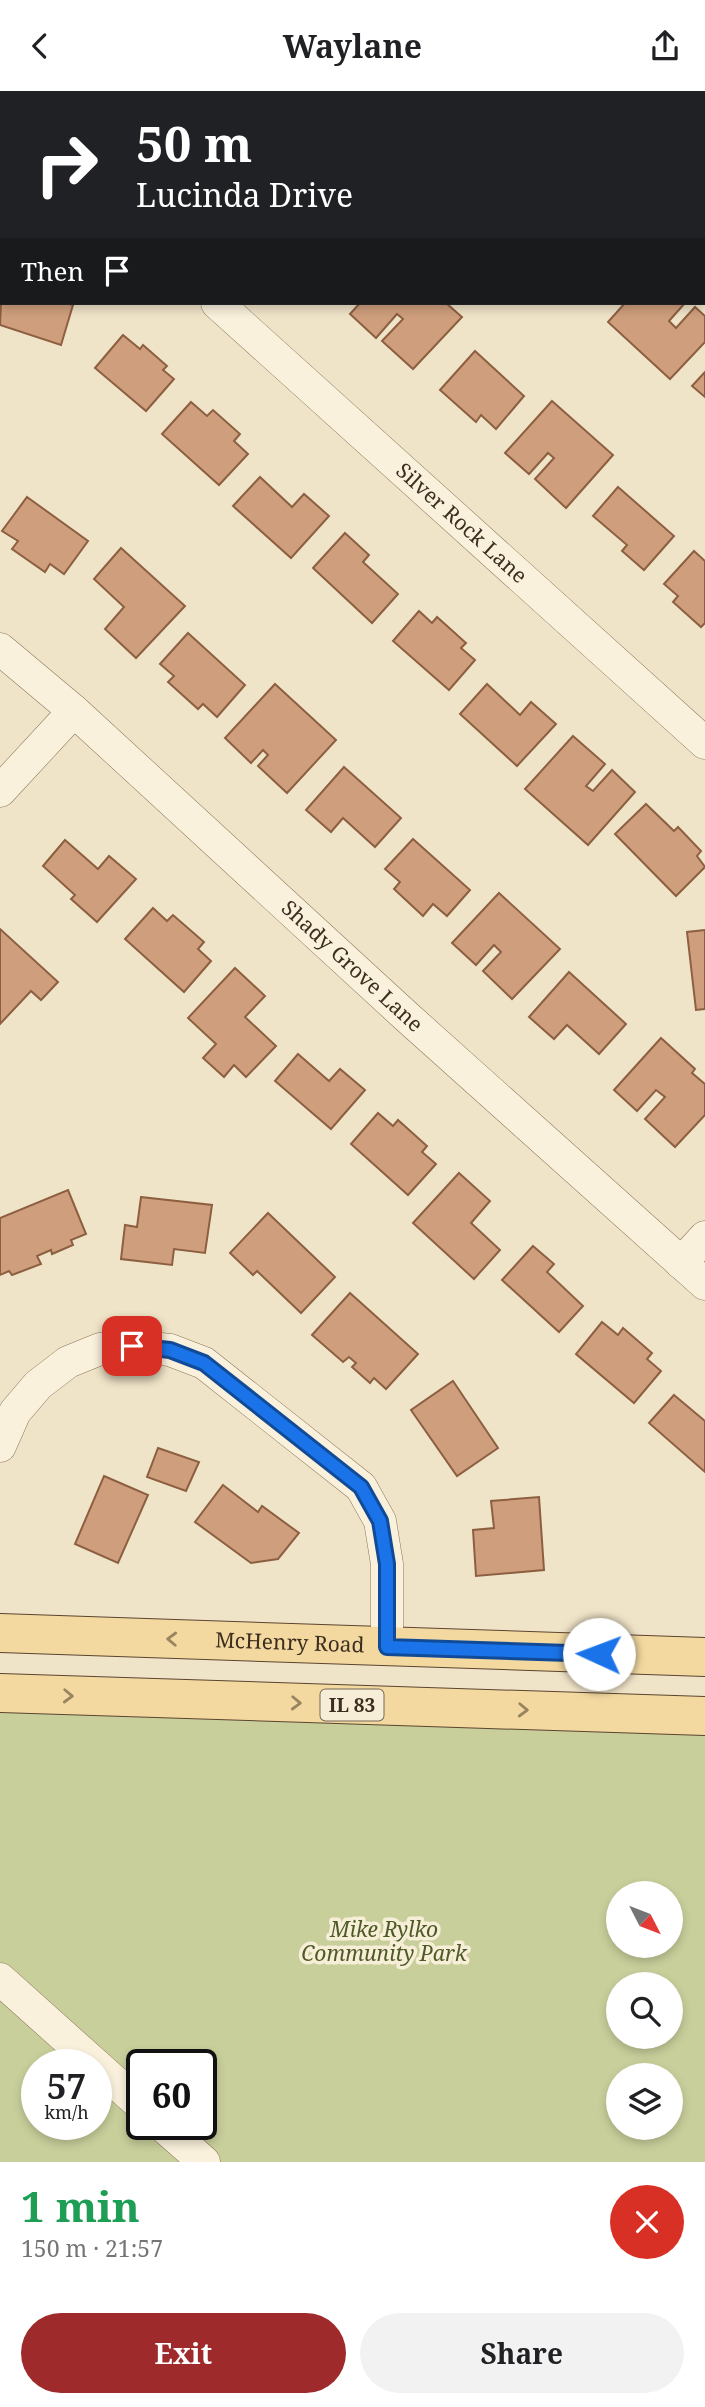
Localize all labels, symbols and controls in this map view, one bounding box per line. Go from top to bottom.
text: Waylane [283,24,422,67]
icon: back [21,27,59,65]
icon: share [646,27,684,65]
text: 50 m [136,110,252,176]
icon: right [21,119,112,210]
text: Lucinda Drive [136,173,353,216]
icon: arrive [98,252,136,290]
text: Then [21,253,84,289]
street label: Silver Rock Lane [391,456,533,589]
street label: Shady Grove Lane [276,894,429,1038]
pin [102,1316,162,1376]
icon: arrive [113,1327,151,1365]
position arrow [562,1617,636,1691]
street label: McHenry Road [215,1625,365,1658]
one-way arrow [166,1632,177,1647]
one-way arrow [63,1688,74,1703]
road number: IL 83 [320,1689,384,1721]
one-way arrow [291,1695,301,1711]
one-way arrow [518,1702,529,1718]
north arrow [606,1881,682,1958]
map controls [606,1881,683,2140]
park label: Mike Rylko Community Park [301,1915,468,1967]
button: search [606,1972,683,2049]
speed limit sign: 60 [126,2049,217,2140]
text: 57 [47,2062,86,2109]
button: layers [606,2063,683,2140]
text: km/h [44,2100,89,2124]
text: 1 min [21,2177,140,2234]
button: close [610,2185,684,2259]
text: 150 m · 21:57 [21,2232,163,2264]
button: Exit [21,2313,346,2393]
button: Share [360,2313,684,2393]

